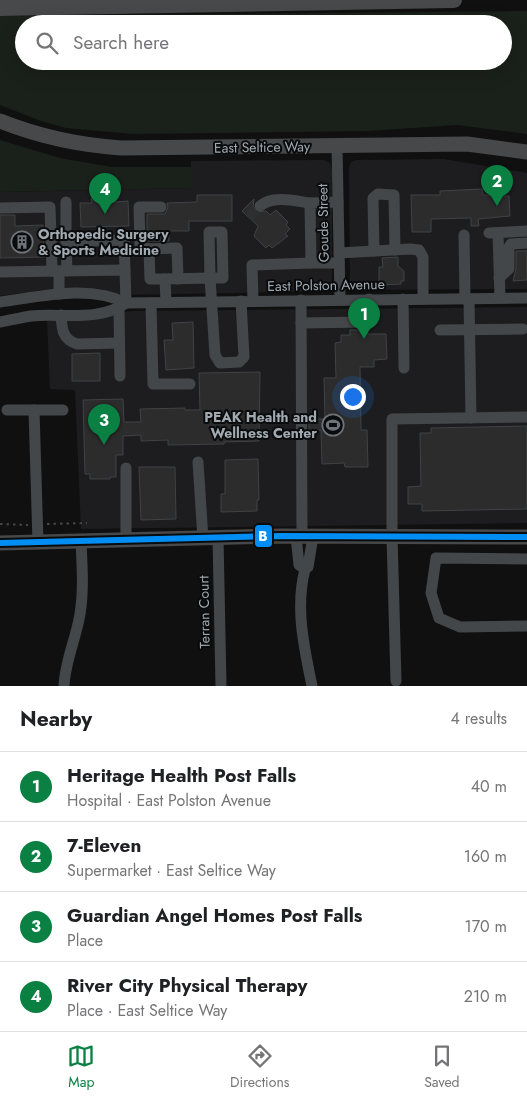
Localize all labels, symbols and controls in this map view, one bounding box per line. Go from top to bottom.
search box [15,15,512,70]
icon: search [33,29,61,57]
text: Search here [73,29,169,56]
street label: East Seltice Way [214,136,311,158]
pin: 2 [481,165,513,206]
pin: 4 [89,173,121,214]
street label: Goude Street [312,183,334,262]
place label: Orthopedic Surgery & Sports Medicine [38,224,169,260]
building icon: Orthopedic Surgery & Sports Medicine [10,230,34,254]
street label: East Polston Avenue [267,274,385,296]
pin: 1 [348,298,380,339]
your location [340,384,366,410]
pin: 3 [88,404,120,445]
place label: PEAK Health and Wellness Center [204,407,317,443]
sports icon: PEAK Health and Wellness Center [321,413,345,437]
line badge: B [254,524,273,548]
text: B [258,526,268,546]
street label: Terran Court [193,575,215,649]
text: Nearby [20,704,92,734]
text: 4 results [451,707,507,730]
text: Heritage Health Post Falls [67,762,296,789]
text: 1 [32,775,40,798]
text: 40 m [471,775,507,798]
text: Hospital · East Polston Avenue [67,789,271,812]
text: 7-Eleven [67,832,141,859]
text: 2 [31,845,41,868]
text: 160 m [464,845,507,868]
text: Supermarket · East Seltice Way [67,859,276,882]
text: Guardian Angel Homes Post Falls [67,902,362,929]
text: 3 [31,915,41,938]
text: 170 m [465,915,507,938]
text: Place [67,929,103,952]
text: River City Physical Therapy [67,972,307,999]
text: 4 [30,985,42,1008]
text: 210 m [464,985,507,1008]
text: Place · East Seltice Way [67,999,227,1022]
tab: Map [67,1042,95,1092]
tab: Directions [230,1042,289,1092]
tab: Saved [424,1042,460,1092]

